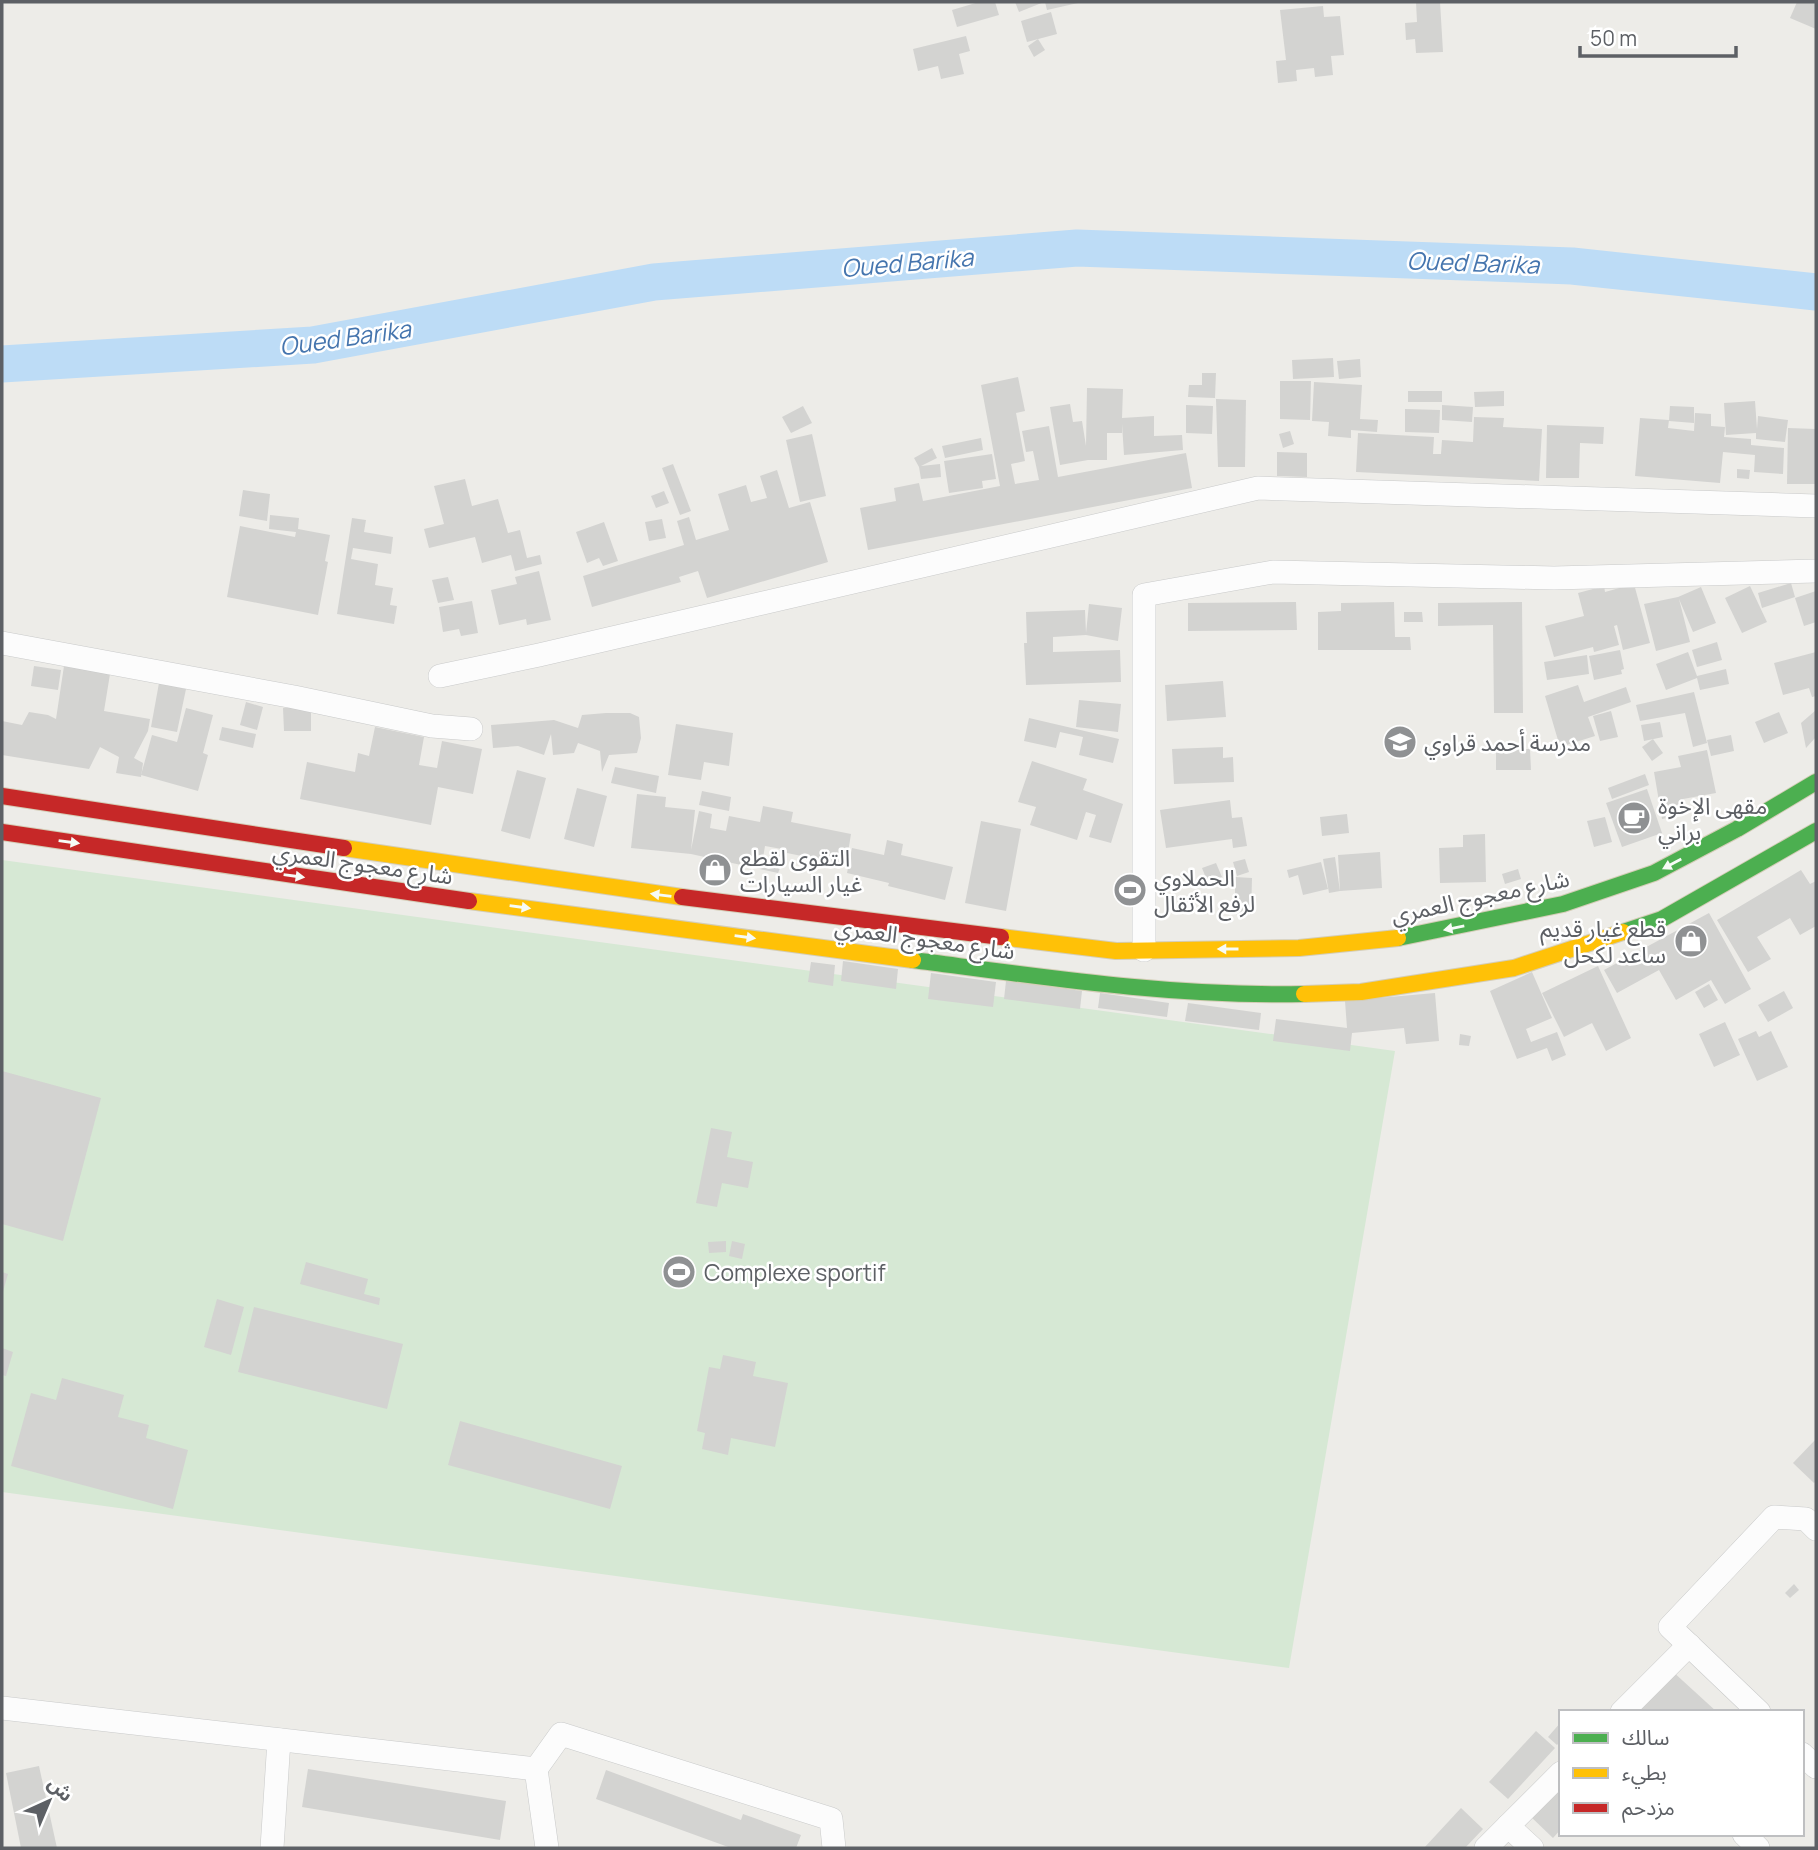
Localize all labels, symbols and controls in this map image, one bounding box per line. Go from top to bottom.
scale bar [1580,14,1736,58]
text: 50 m [1590,24,1637,52]
water label: Oued Barika [840,240,976,284]
water label: Oued Barika [1406,243,1541,281]
water label: Oued Barika [277,311,414,363]
school or university icon: مدرسة أحمد قراوي [1381,723,1419,761]
place label: مدرسة أحمد قراوي [1424,726,1591,760]
place label: مقهى الإخوة براني [1658,789,1767,849]
cafe icon: مقهى الإخوة براني [1615,799,1653,837]
street label: شارع معجوج العمري [271,835,455,894]
one-way arrow [58,837,80,848]
place label: التقوى لقطع غيار السيارات [740,841,862,899]
shop icon: التقوى لقطع غيار السيارات [696,851,734,889]
one-way arrow [1662,858,1681,870]
place label: الحملاوي لرفع الأثقال [1154,861,1255,921]
street label: شارع معجوج العمري [1388,861,1573,933]
one-way arrow [283,871,305,882]
sports icon: الحملاوي لرفع الأثقال [1111,871,1149,909]
one-way arrow [650,889,672,900]
one-way arrow [509,902,531,913]
street label: شارع معجوج العمري [833,910,1017,969]
place label: قطع غيار قديم ساعد لكحل [1540,912,1666,970]
shop icon: قطع غيار قديم ساعد لكحل [1672,922,1710,960]
one-way arrow [1443,923,1465,934]
one-way arrow [734,932,756,943]
one-way arrow [1217,943,1239,955]
sports icon: Complexe sportif [660,1253,698,1291]
place label: Complexe sportif [704,1256,886,1288]
legend [1559,1710,1804,1836]
text: سالك [1622,1723,1669,1751]
text: بطيء [1622,1758,1667,1789]
north arrow [14,1766,84,1836]
text: ش [42,1770,79,1807]
text: مزدحم [1622,1793,1675,1823]

